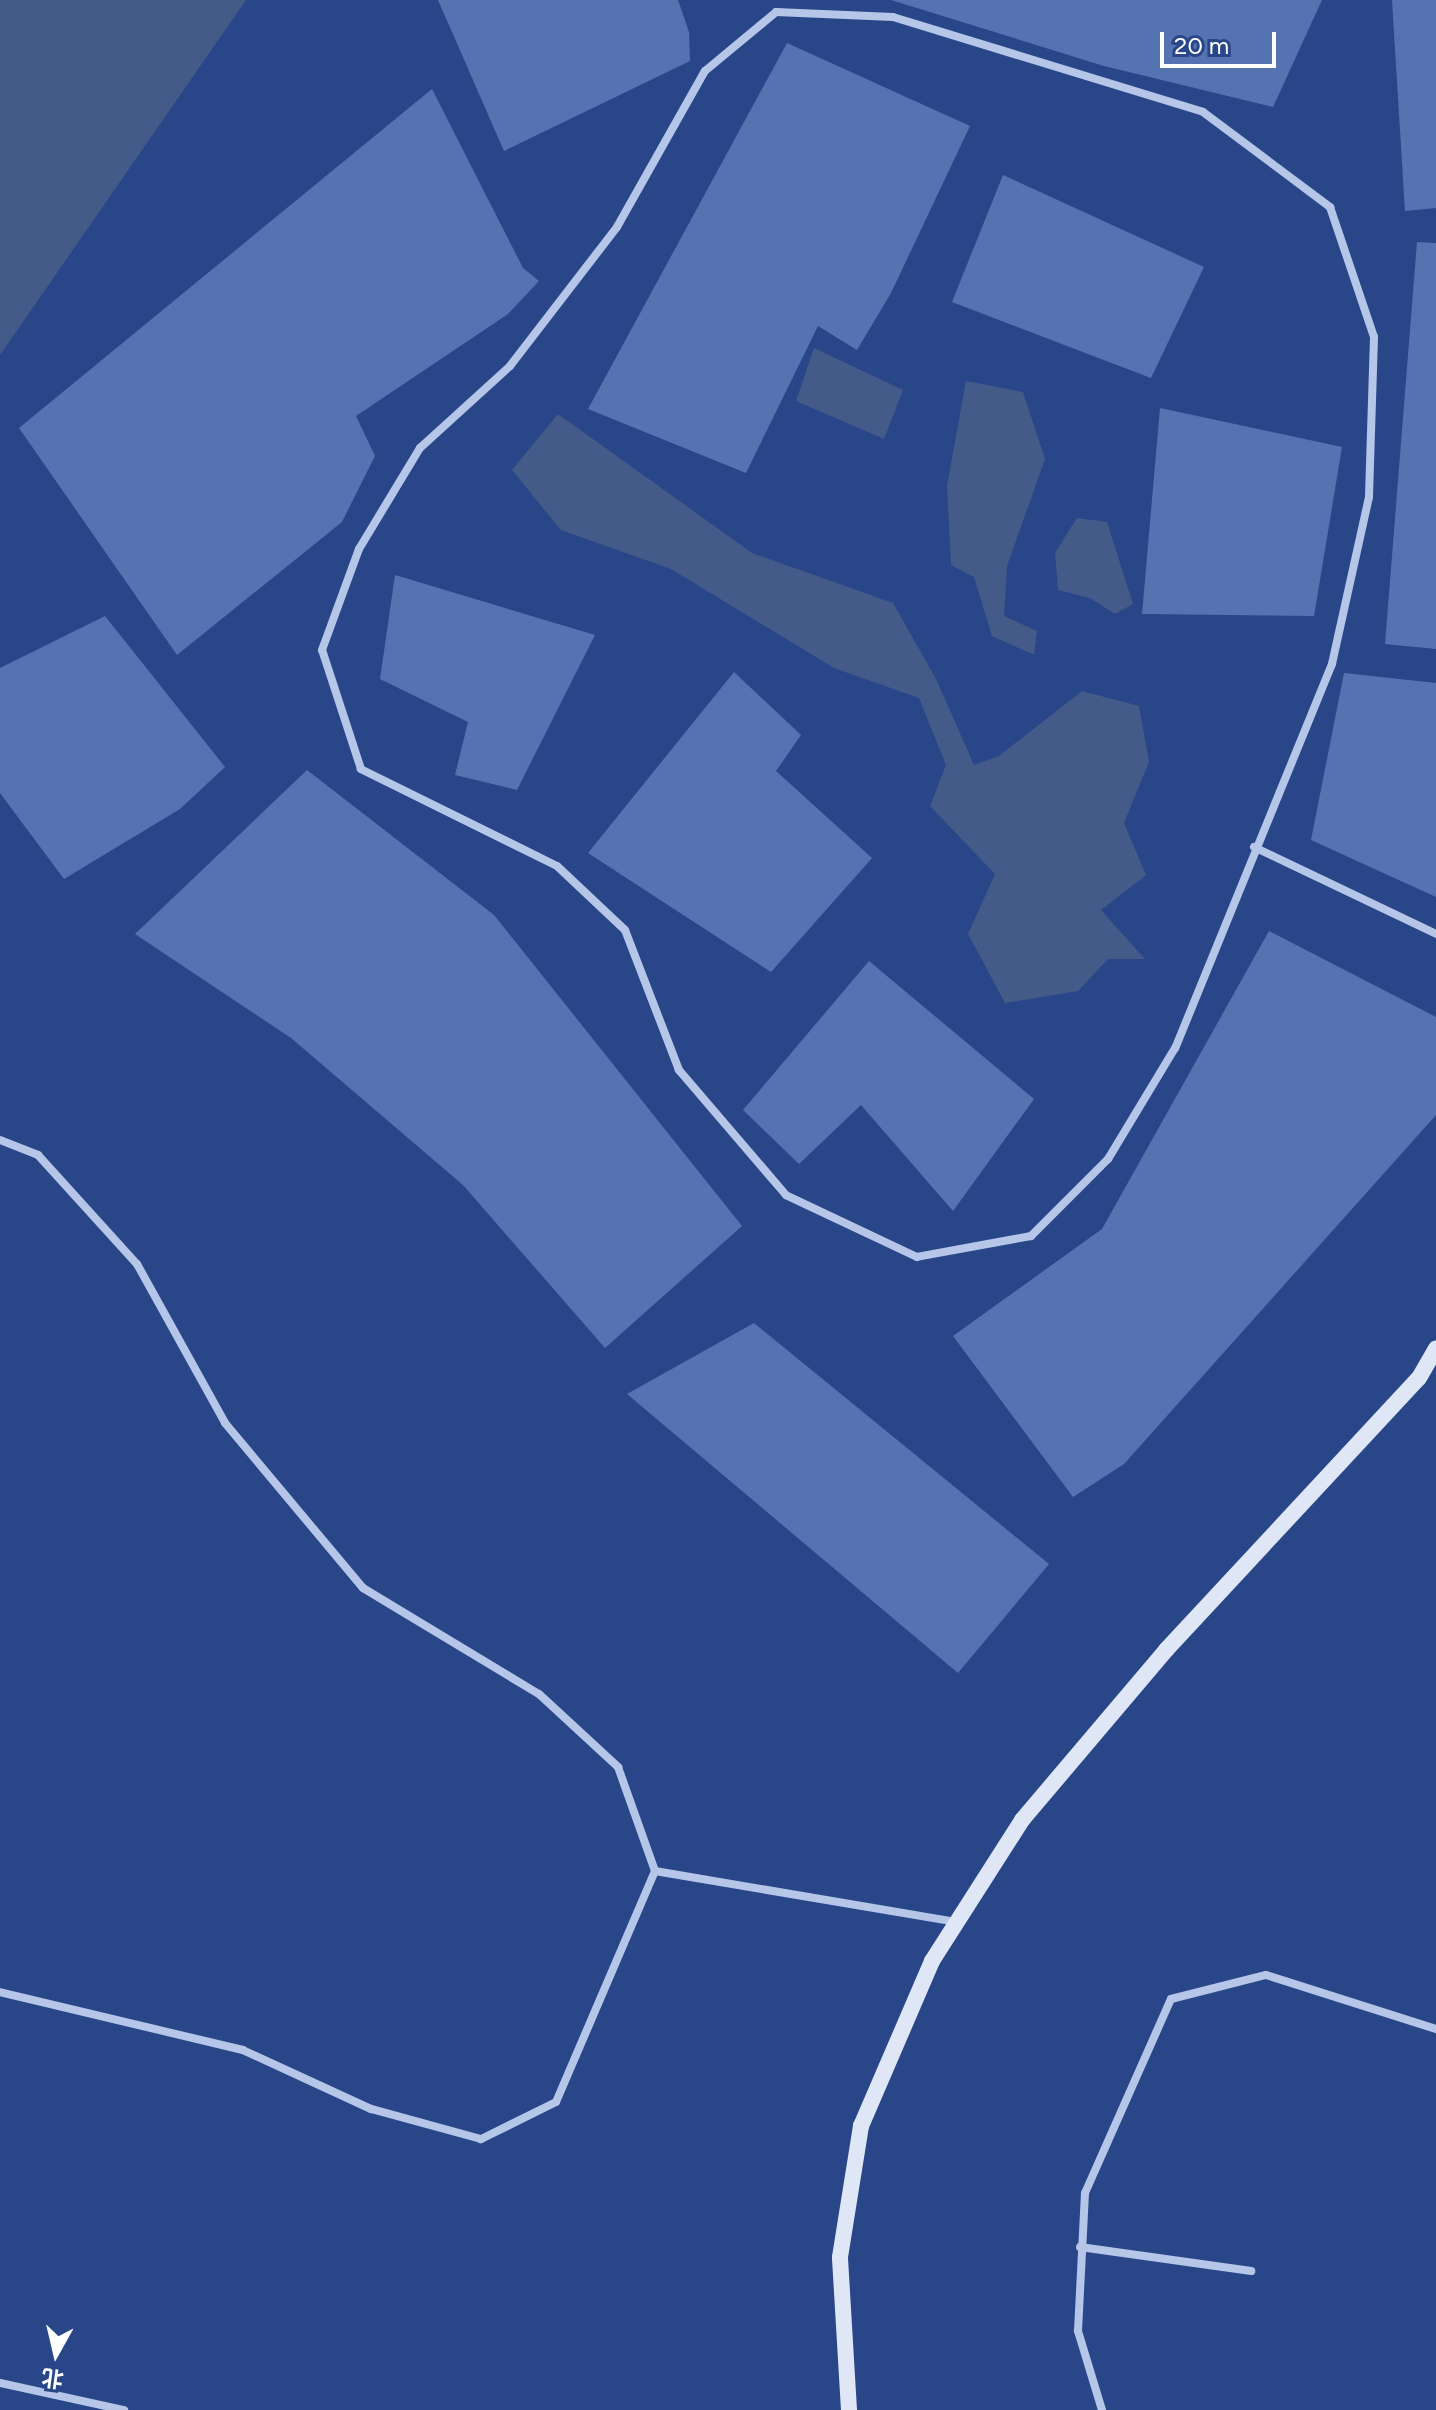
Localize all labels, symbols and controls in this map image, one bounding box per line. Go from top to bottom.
scale bar [1164,16,1280,66]
text: 20 m [1174,31,1229,60]
north arrow [16,2314,96,2394]
text: 北 [40,2363,65,2393]

